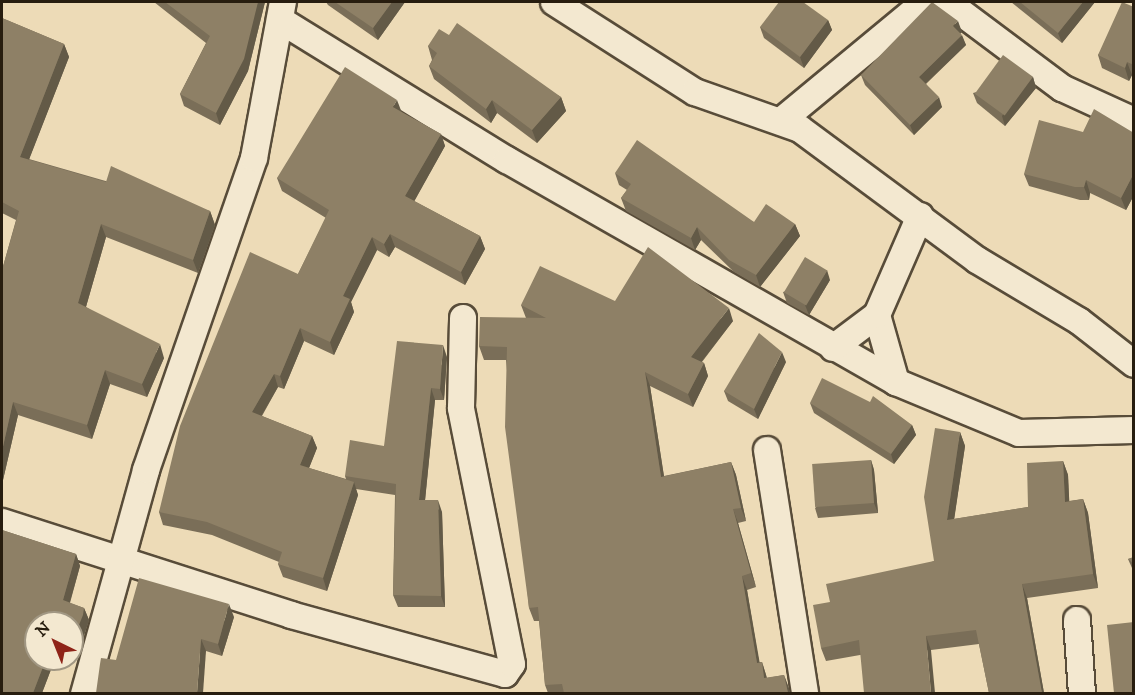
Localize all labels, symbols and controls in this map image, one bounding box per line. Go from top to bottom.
north arrow [24,611,84,671]
text: N [31,618,55,641]

